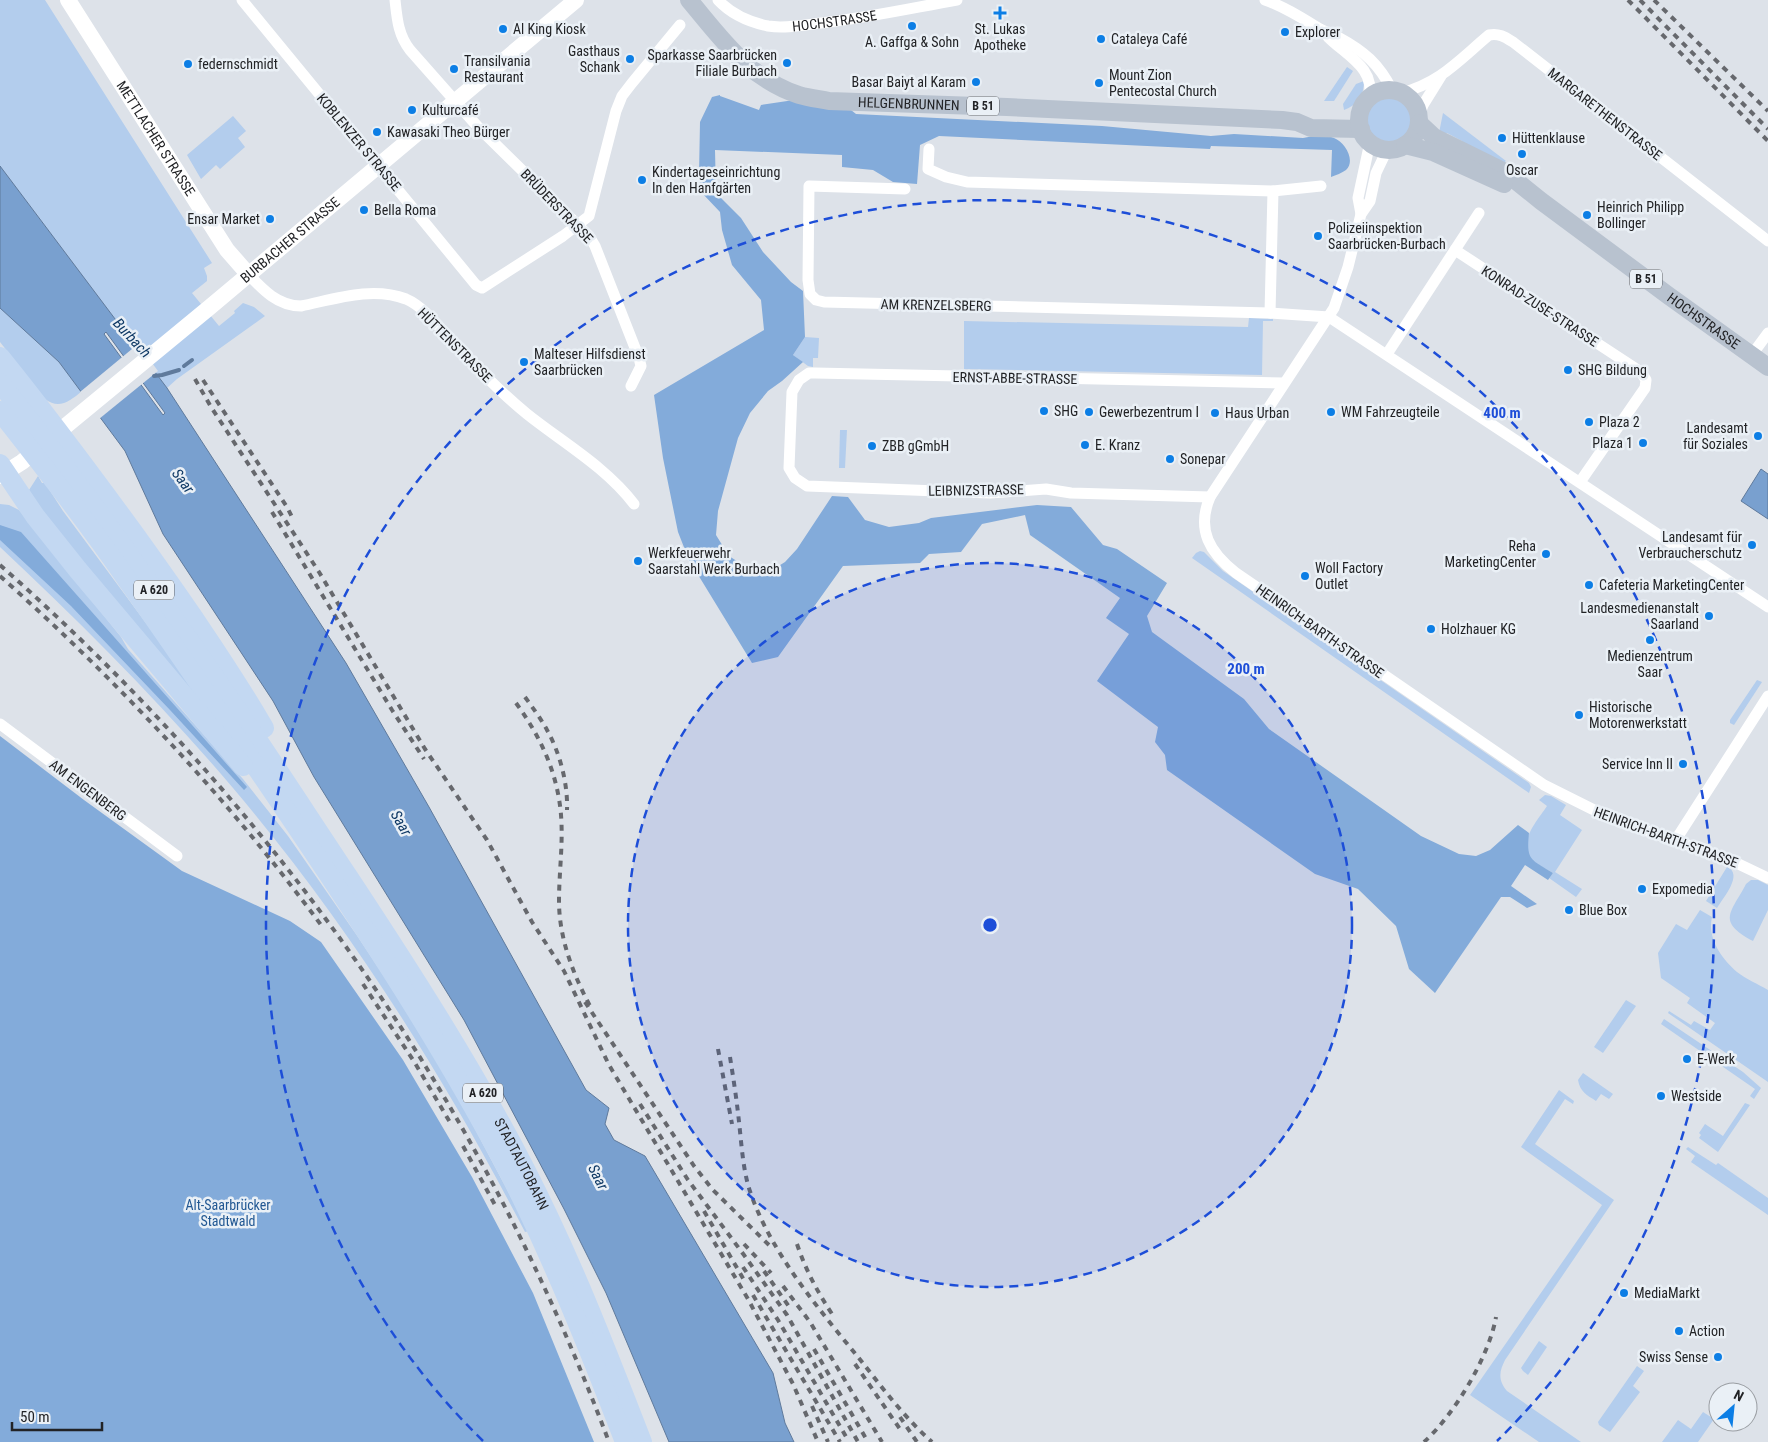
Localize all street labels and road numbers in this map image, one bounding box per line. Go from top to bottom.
street label: HOCHSTRASSE [791,7,878,35]
street label: MARGARETHENSTRASSE [1545,65,1665,163]
street label: METTLACHER STRASSE [114,78,198,199]
street label: KOBLENZER STRASSE [314,90,404,194]
street label: HELGENBRUNNEN [858,94,960,113]
road number: B 51 [967,96,999,115]
street label: BRÜDERSTRASSE [518,166,596,246]
street label: BURBACHER STRASSE [237,194,343,286]
street label: KONRAD-ZUSE-STRASSE [1479,262,1601,350]
road number: B 51 [1630,270,1662,288]
street label: HOCHSTRASSE [1664,290,1743,352]
street label: AM KRENZELSBERG [880,296,992,314]
street label: HÜTTENSTRASSE [415,305,495,385]
street label: ERNST-ABBE-STRASSE [952,369,1078,387]
street label: LEIBNIZSTRASSE [928,481,1024,499]
road number: A 620 [134,580,174,600]
street label: HEINRICH-BARTH-STRASSE [1253,581,1387,681]
street label: AM ENGENBERG [47,756,129,824]
street label: HEINRICH-BARTH-STRASSE [1592,803,1740,871]
road number: A 620 [463,1084,503,1102]
street label: STADTAUTOBAHN [491,1115,552,1212]

